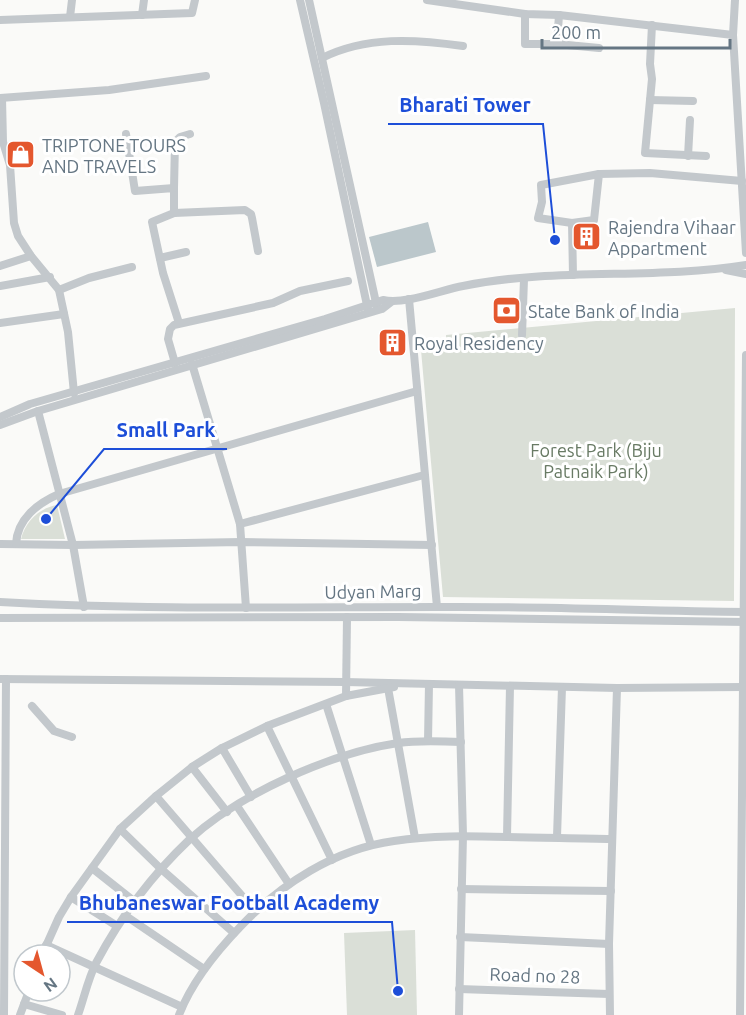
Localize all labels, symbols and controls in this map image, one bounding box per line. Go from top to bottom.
scale bar [542,12,730,50]
text: 200 m [551,22,601,42]
callout: Bharati Tower [388,86,543,124]
text: Bharati Tower [399,93,531,116]
place label: TRIPTONE TOURS AND TRAVELS [42,135,186,176]
shop icon: TRIPTONE TOURS AND TRAVELS [5,139,37,171]
place label: Rajendra Vihaar Appartment [608,217,736,258]
building icon: Rajendra Vihaar Appartment [571,221,603,253]
bank icon: State Bank of India [491,295,523,327]
place label: State Bank of India [528,301,680,321]
building icon: Royal Residency [377,327,409,359]
place label: Royal Residency [414,333,544,353]
callout: Small Park [104,411,227,449]
text: Small Park [117,418,215,441]
park label: Forest Park (Biju Patnaik Park) [530,440,662,482]
street label: Udyan Marg [324,580,422,602]
callout: Bhubaneswar Football Academy [67,884,392,922]
text: Bhubaneswar Football Academy [79,891,380,914]
north arrow [12,943,72,1003]
street label: Road no 28 [489,963,581,987]
text: N [41,974,61,996]

